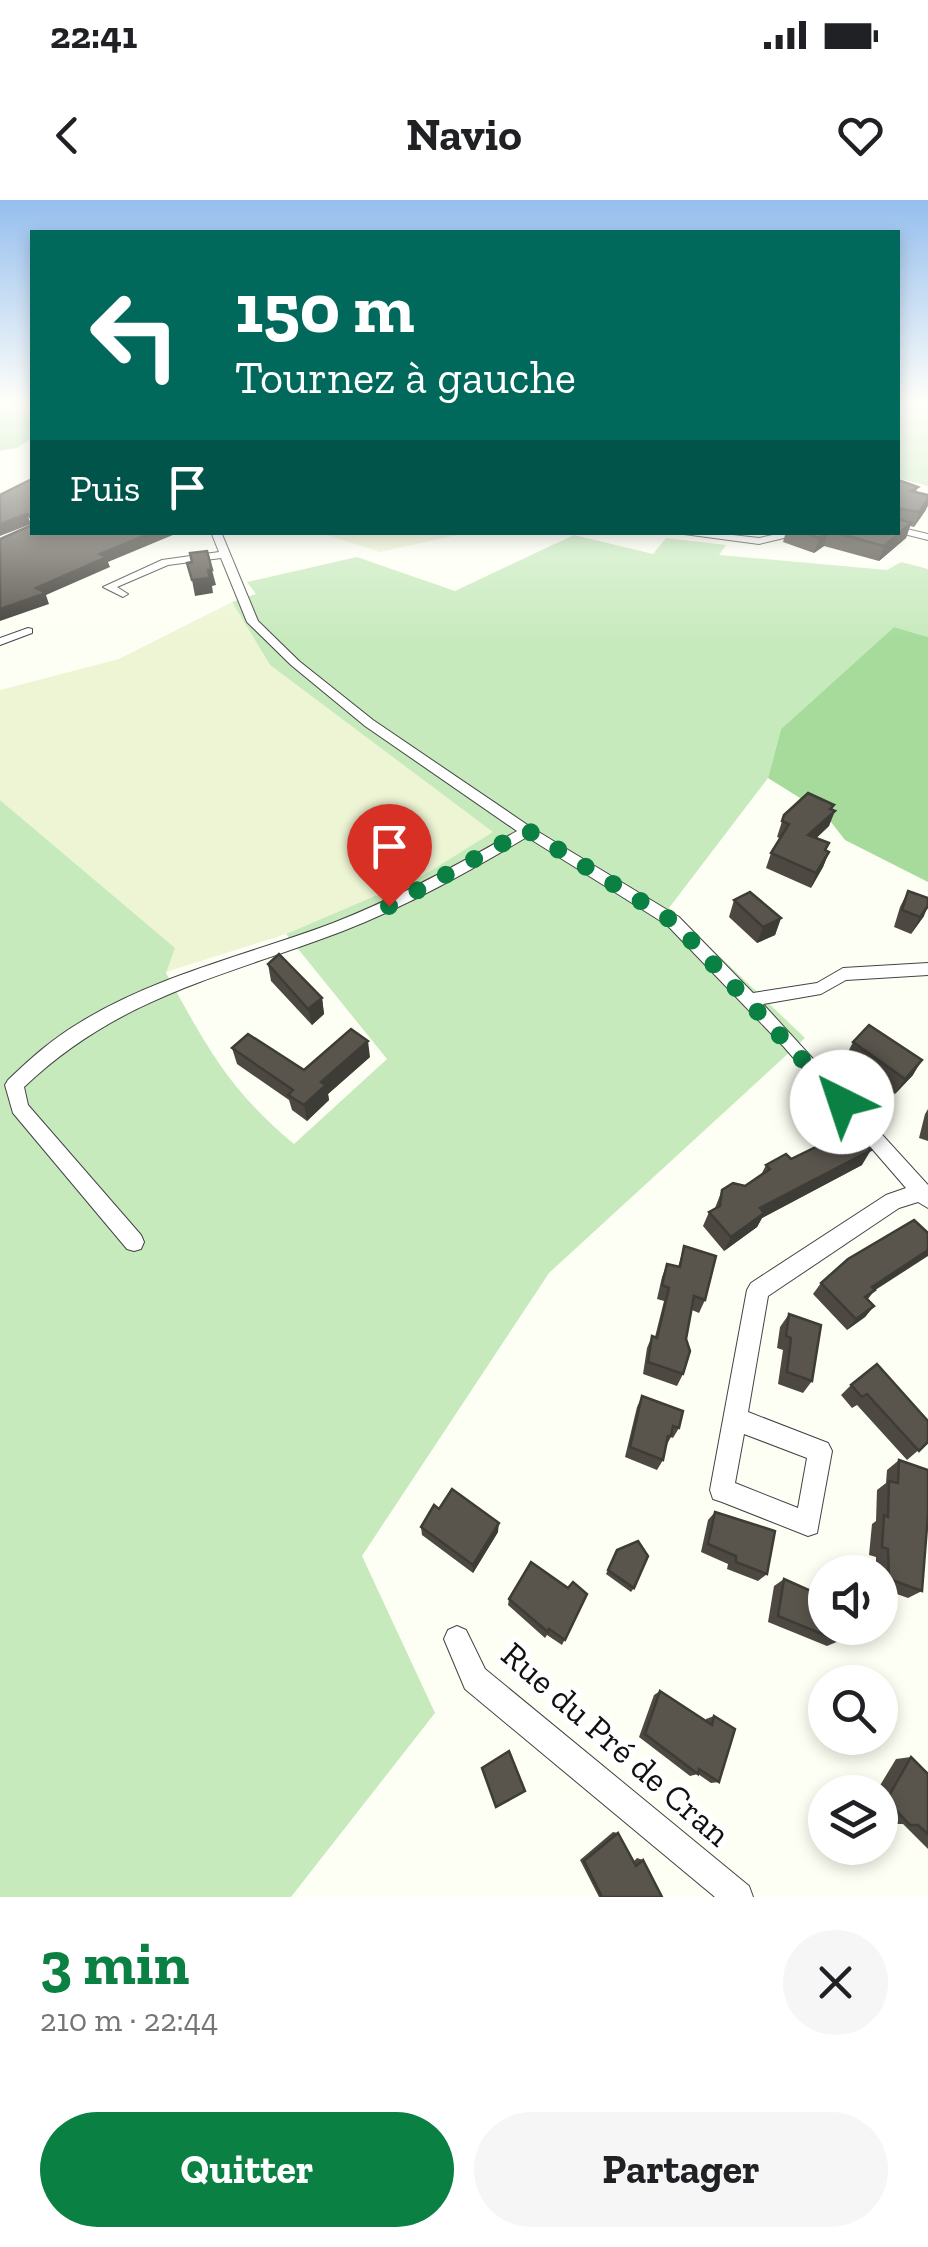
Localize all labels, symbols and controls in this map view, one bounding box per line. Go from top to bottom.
text: 22:41 [50,12,137,58]
icon: back [40,108,95,163]
text: Navio [406,108,522,162]
icon: heart [833,108,888,163]
text: 150 m [235,266,415,350]
icon: left [70,270,200,400]
text: Tournez à gauche [235,351,576,405]
icon: arrive [160,460,215,515]
text: Puis [70,465,140,511]
pin [347,804,432,907]
icon: arrive [362,819,417,874]
position arrow [790,1050,894,1154]
map controls [808,1555,898,1865]
button: sound [808,1555,898,1645]
street label: Rue du Pré de Cran [493,1633,739,1855]
button: search [808,1665,898,1755]
button: layers [808,1775,898,1865]
text: 3 min [40,1927,189,1999]
button: close [783,1930,888,2035]
text: 210 m · 22:44 [40,2001,218,2039]
button: Quitter [40,2112,454,2227]
button: Partager [474,2112,888,2227]

